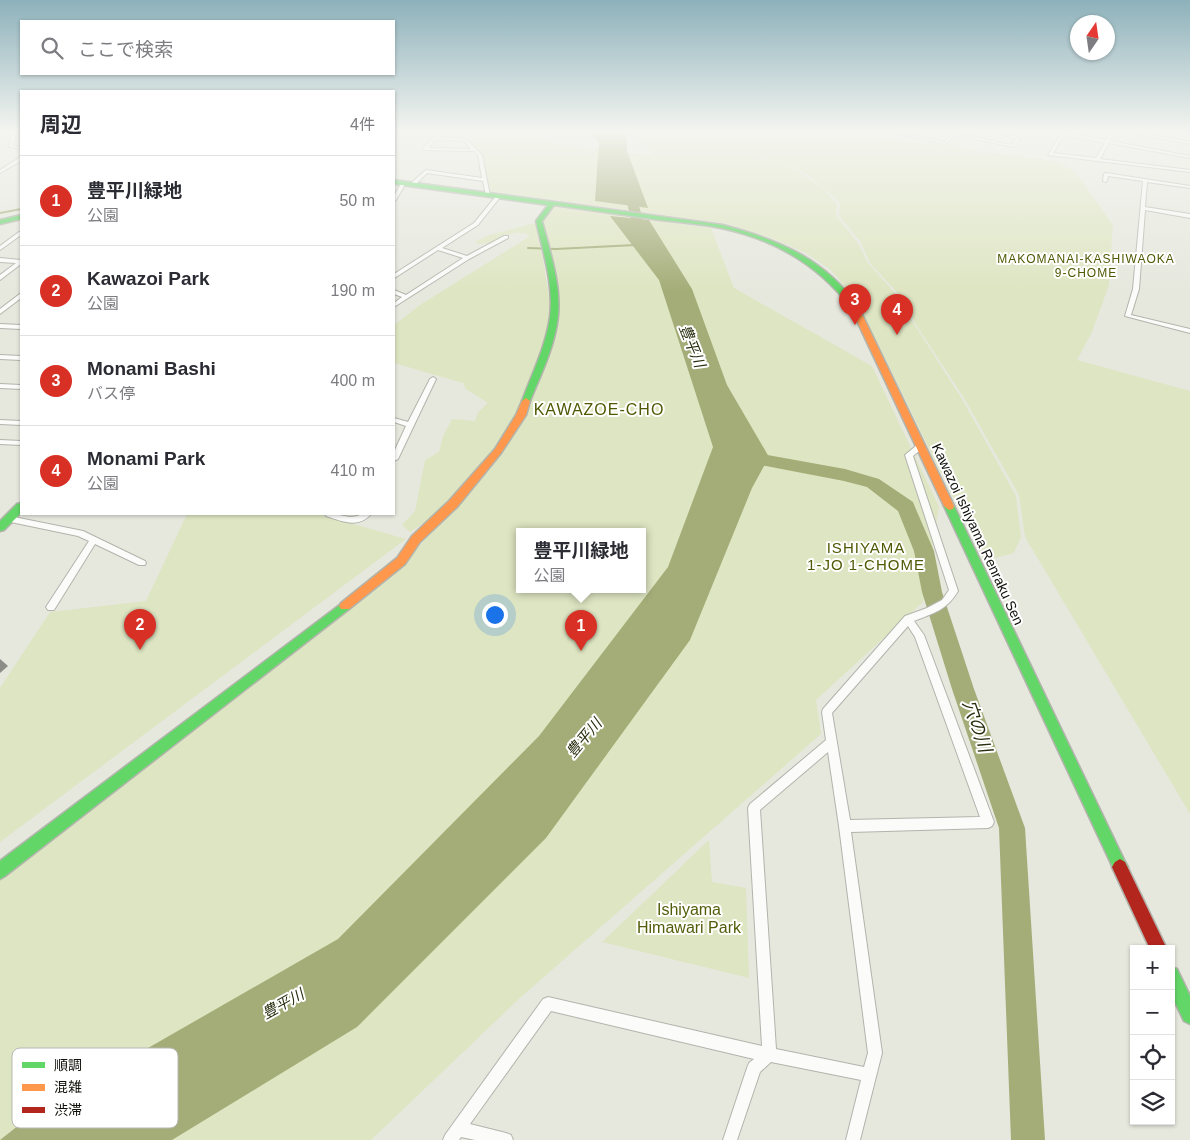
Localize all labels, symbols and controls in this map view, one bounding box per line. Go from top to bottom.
north arrow [1070,15,1115,60]
search box [20,20,395,75]
icon: search [38,34,66,62]
text: ここで検索 [78,39,173,60]
text: 周辺 [40,113,82,136]
text: 4件 [350,116,375,133]
text: 豊平川緑地 [87,180,182,201]
text: 1 [52,192,60,209]
text: 50 m [339,192,375,209]
text: 公園 [87,207,119,224]
district label: MAKOMANAI-KASHIWAOKA 9-CHOME [997,252,1175,280]
text: Kawazoi Park [87,268,210,289]
text: 2 [52,282,60,299]
text: 190 m [331,282,375,299]
pin: 3 [839,284,871,325]
pin: 4 [881,294,913,335]
text: 公園 [87,295,119,312]
water label: 豊平川 [676,322,710,372]
text: Monami Bashi [87,358,216,379]
text: 3 [52,372,60,389]
text: 400 m [331,372,375,389]
text: バス停 [87,385,135,402]
district label: KAWAZOE-CHO [534,401,664,418]
street label: Kawazoi Ishiyama Renraku Sen [929,441,1027,627]
text: Monami Park [87,448,205,469]
text: 4 [52,462,60,479]
text: 410 m [331,462,375,479]
text: 公園 [87,475,119,492]
popup [516,528,646,593]
district label: ISHIYAMA 1-JO 1-CHOME [807,539,925,573]
text: 豊平川緑地 [533,540,629,561]
text: 公園 [533,567,566,584]
your location [482,602,508,628]
pin: 2 [124,609,156,650]
pin: 1 [565,610,597,651]
water label: 穴の川 [959,697,996,757]
water label: 豊平川 [563,713,606,760]
park label: Ishiyama Himawari Park [637,901,742,936]
map controls [1130,945,1175,1125]
button: + [1130,945,1175,990]
water label: 豊平川 [259,984,308,1022]
button: − [1130,990,1175,1035]
button: locate [1130,1035,1175,1080]
legend [12,1048,178,1128]
text: 順調 [54,1057,82,1073]
text: 混雑 [54,1079,82,1095]
button: layers [1130,1080,1175,1125]
text: 渋滞 [54,1102,82,1118]

